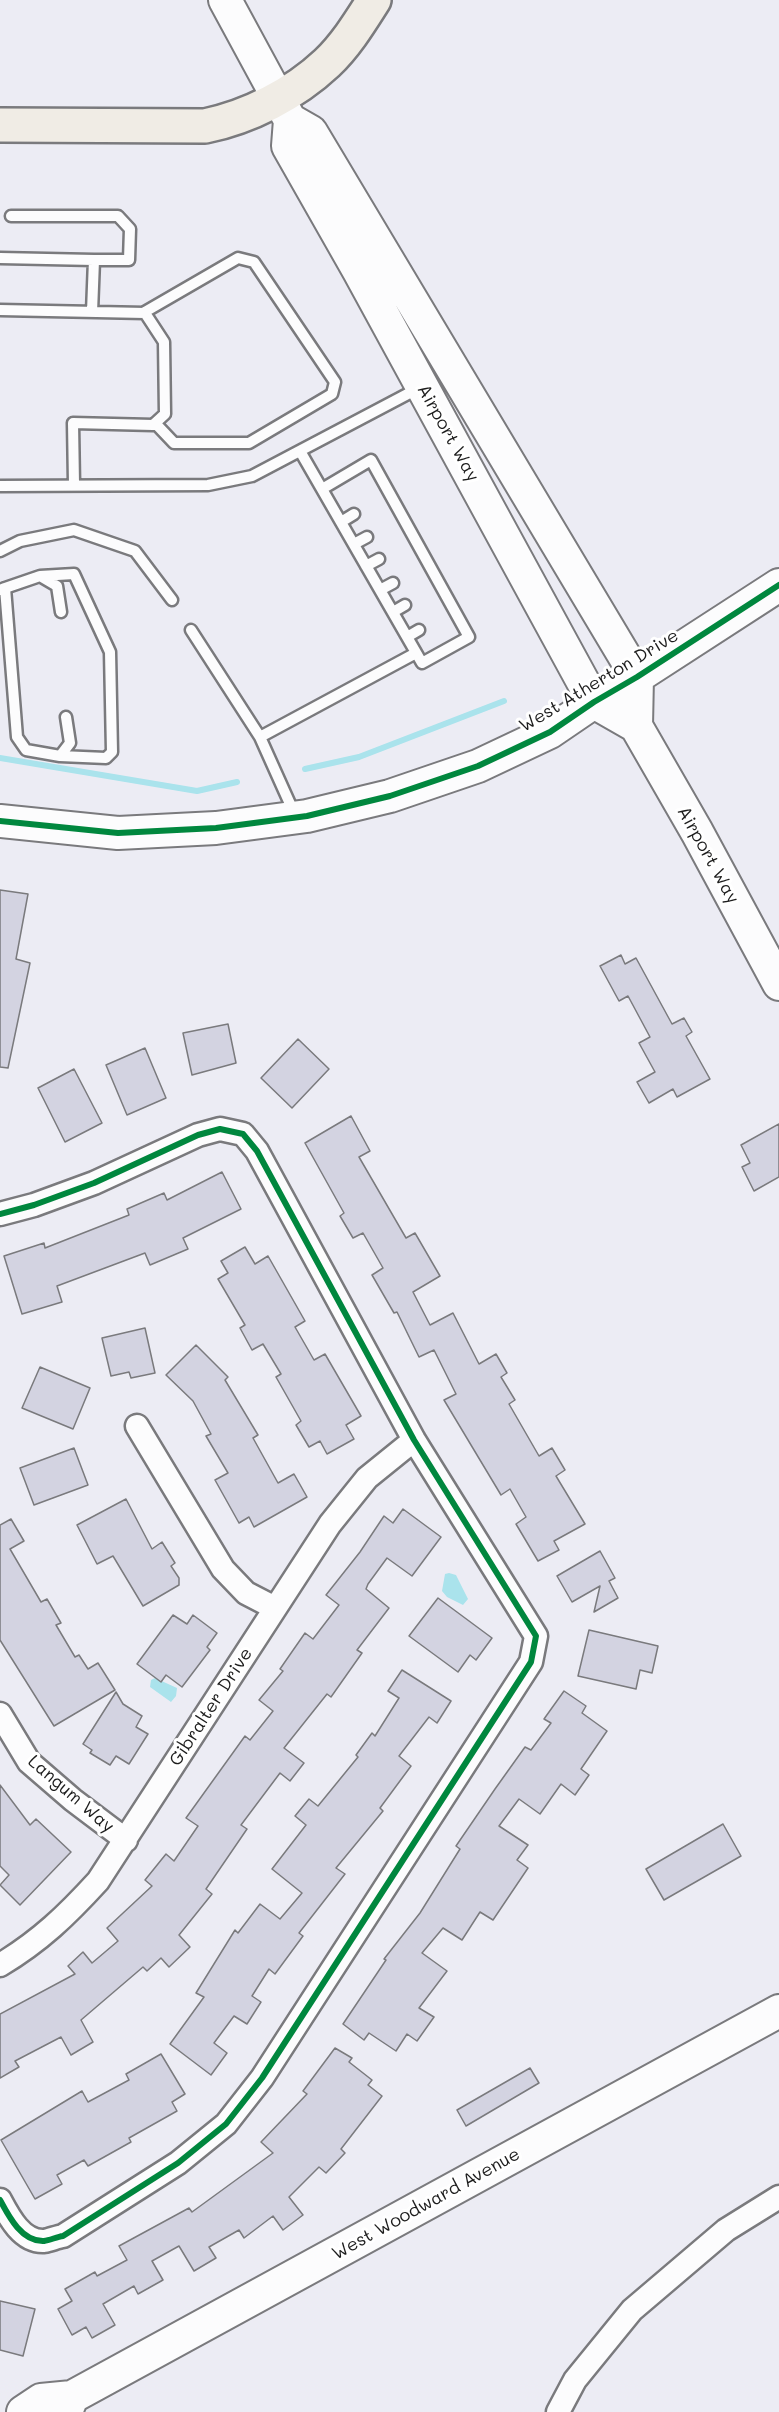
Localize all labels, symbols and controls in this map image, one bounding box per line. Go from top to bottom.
street label: Airport Way [412,381,484,485]
street label: West Atherton Drive [515,625,683,737]
street label: Airport Way [672,803,744,907]
street label: Gibralter Drive [165,1644,257,1770]
street label: Langum Way [23,1751,119,1837]
street label: West Woodward Avenue [328,2143,524,2265]

